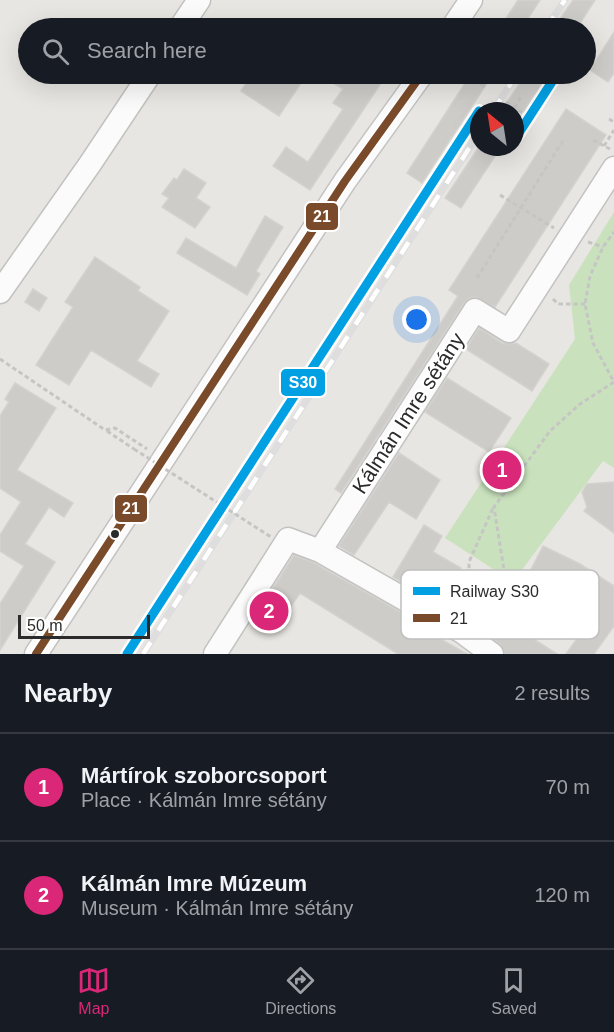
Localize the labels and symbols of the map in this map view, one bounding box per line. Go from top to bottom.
north arrow [470,102,524,156]
line badge: 21 [305,202,339,231]
text: 21 [313,208,331,225]
your location [402,305,431,334]
street label: Kálmán Imre sétány [347,328,469,498]
line badge: S30 [280,368,326,397]
text: S30 [289,374,317,391]
pin: 1 [482,448,522,492]
line badge: 21 [114,494,148,523]
text: 21 [122,500,140,517]
unlabelled marker [109,528,121,540]
legend [401,570,599,639]
text: Railway S30 [450,583,539,600]
pin: 2 [250,588,288,634]
text: 21 [450,610,468,627]
scale bar [18,612,150,640]

